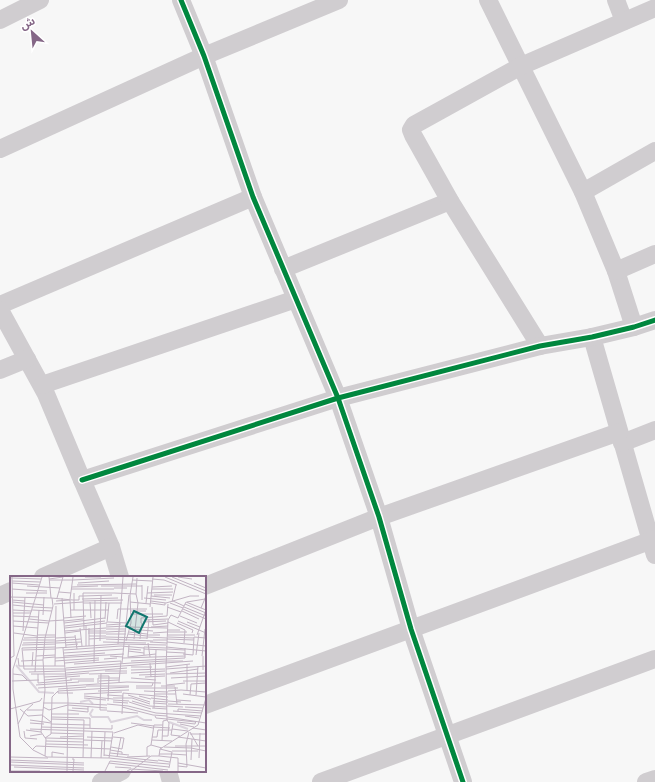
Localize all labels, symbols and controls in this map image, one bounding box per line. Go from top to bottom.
north arrow [12,12,52,52]
text: ش [18,14,37,33]
inset map [10,576,206,772]

